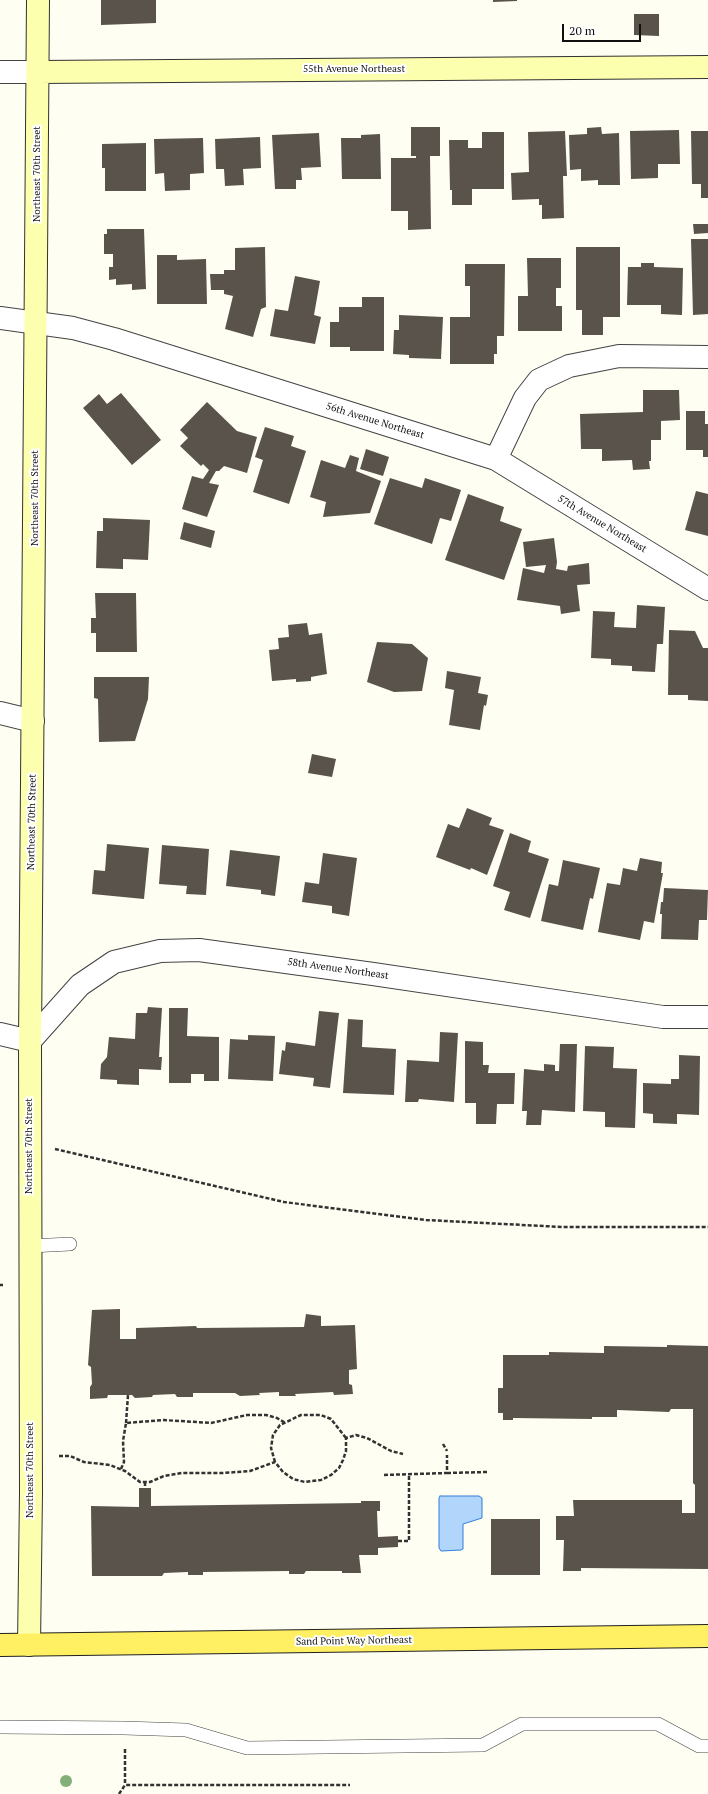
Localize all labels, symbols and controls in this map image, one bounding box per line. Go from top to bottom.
scale bar [564,16,643,42]
text: 20 m [569,23,595,38]
street label: 55th Avenue Northeast [303,63,405,75]
street label: Northeast 70th Street [31,126,43,222]
street label: 56th Avenue Northeast [324,400,426,442]
street label: Northeast 70th Street [29,450,41,546]
street label: 57th Avenue Northeast [555,493,649,555]
street label: Northeast 70th Street [25,774,39,870]
street label: 58th Avenue Northeast [287,956,389,982]
street label: Northeast 70th Street [23,1098,35,1194]
street label: Northeast 70th Street [24,1422,36,1518]
street label: Sand Point Way Northeast [296,1634,412,1648]

